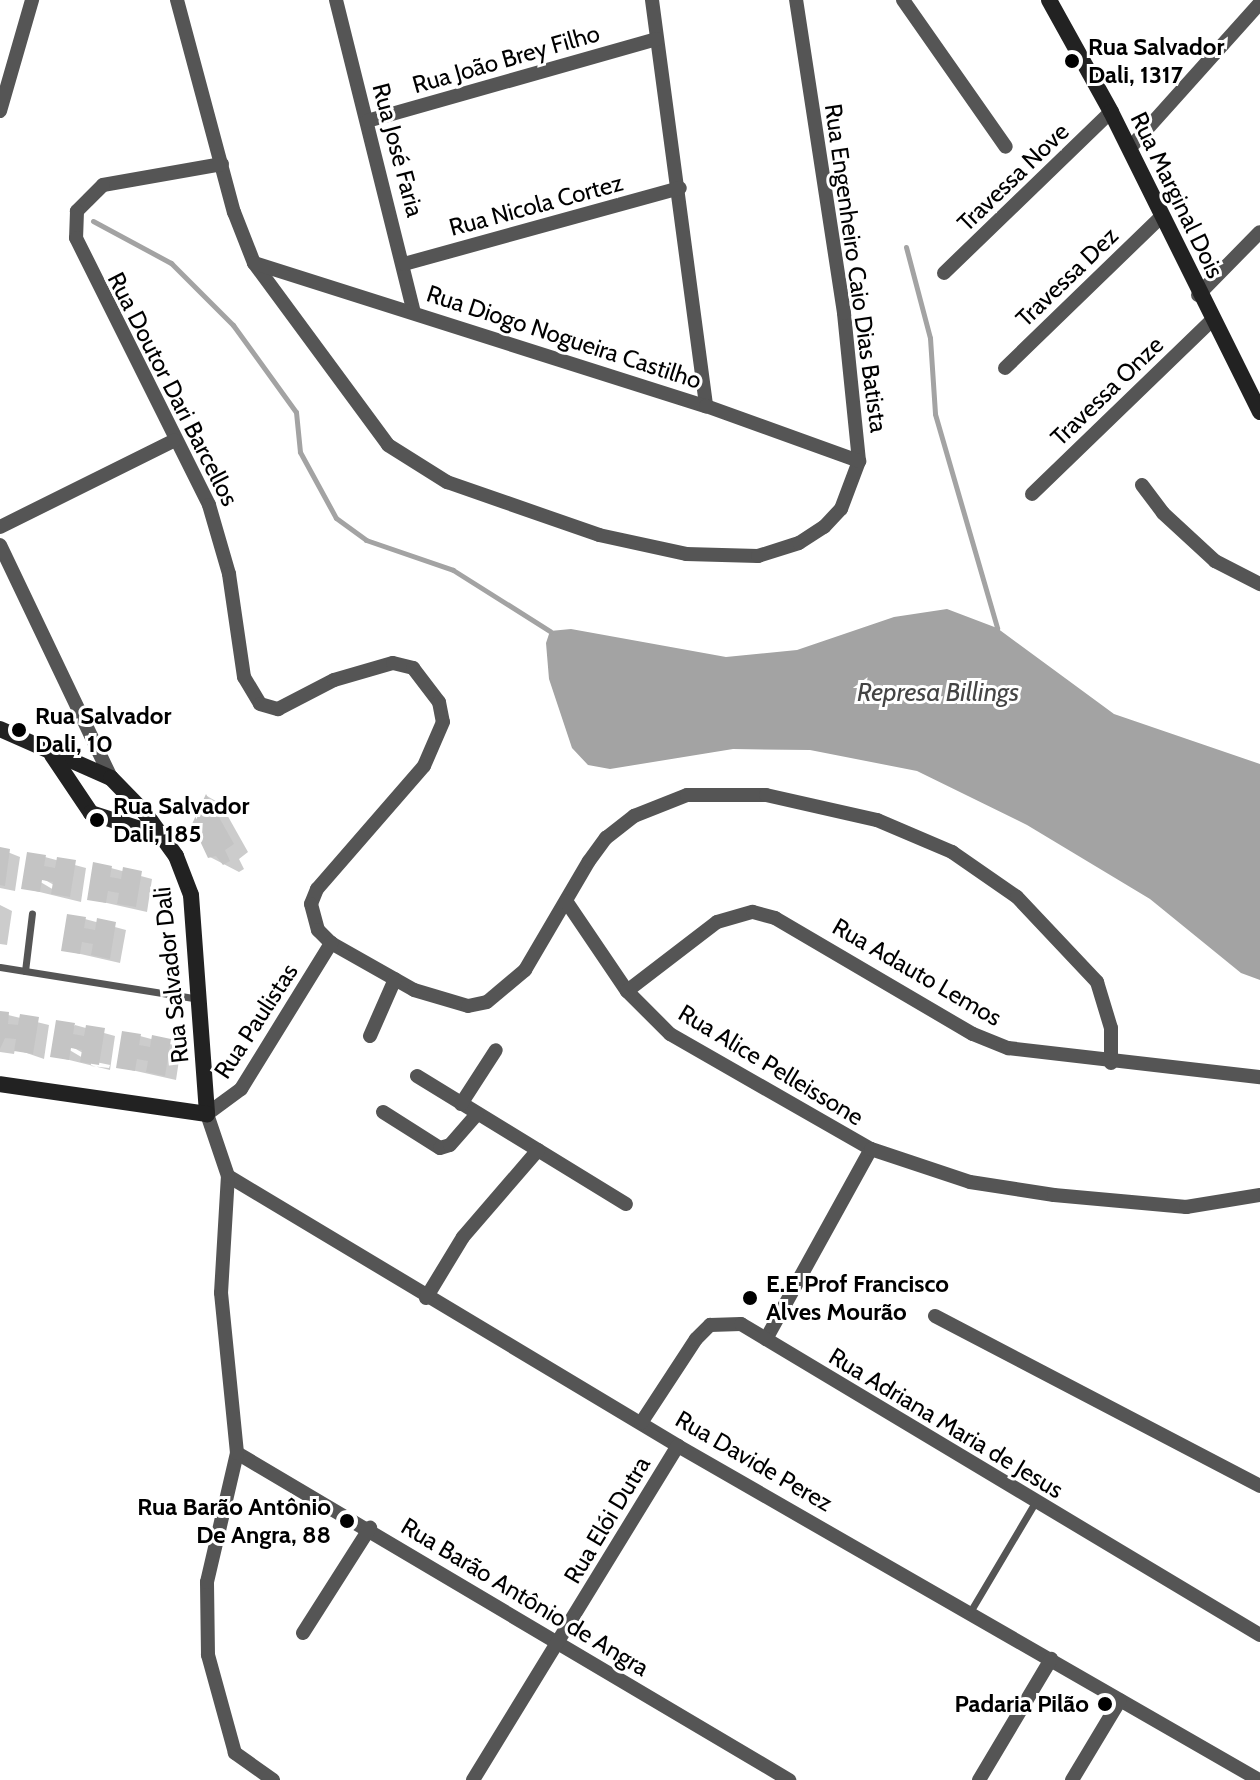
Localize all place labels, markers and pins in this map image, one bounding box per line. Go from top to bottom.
place label: Rua Salvador Dali, 1317 [1088,33,1224,89]
marker: Rua Salvador Dali, 1317 [1063,52,1081,70]
place label: Rua Salvador Dali, 10 [35,702,171,758]
marker: Rua Salvador Dali, 10 [10,721,28,739]
place label: Rua Salvador Dali, 185 [113,792,249,848]
marker: Rua Salvador Dali, 185 [88,811,106,829]
place label: E.E Prof Francisco Alves Mourão [766,1270,949,1326]
marker: E.E Prof Francisco Alves Mourão [741,1289,759,1307]
place label: Rua Barão Antônio De Angra, 88 [137,1493,331,1549]
marker: Rua Barão Antônio De Angra, 88 [338,1512,356,1530]
place label: Padaria Pilão [955,1690,1089,1718]
marker: Padaria Pilão [1096,1695,1114,1713]

